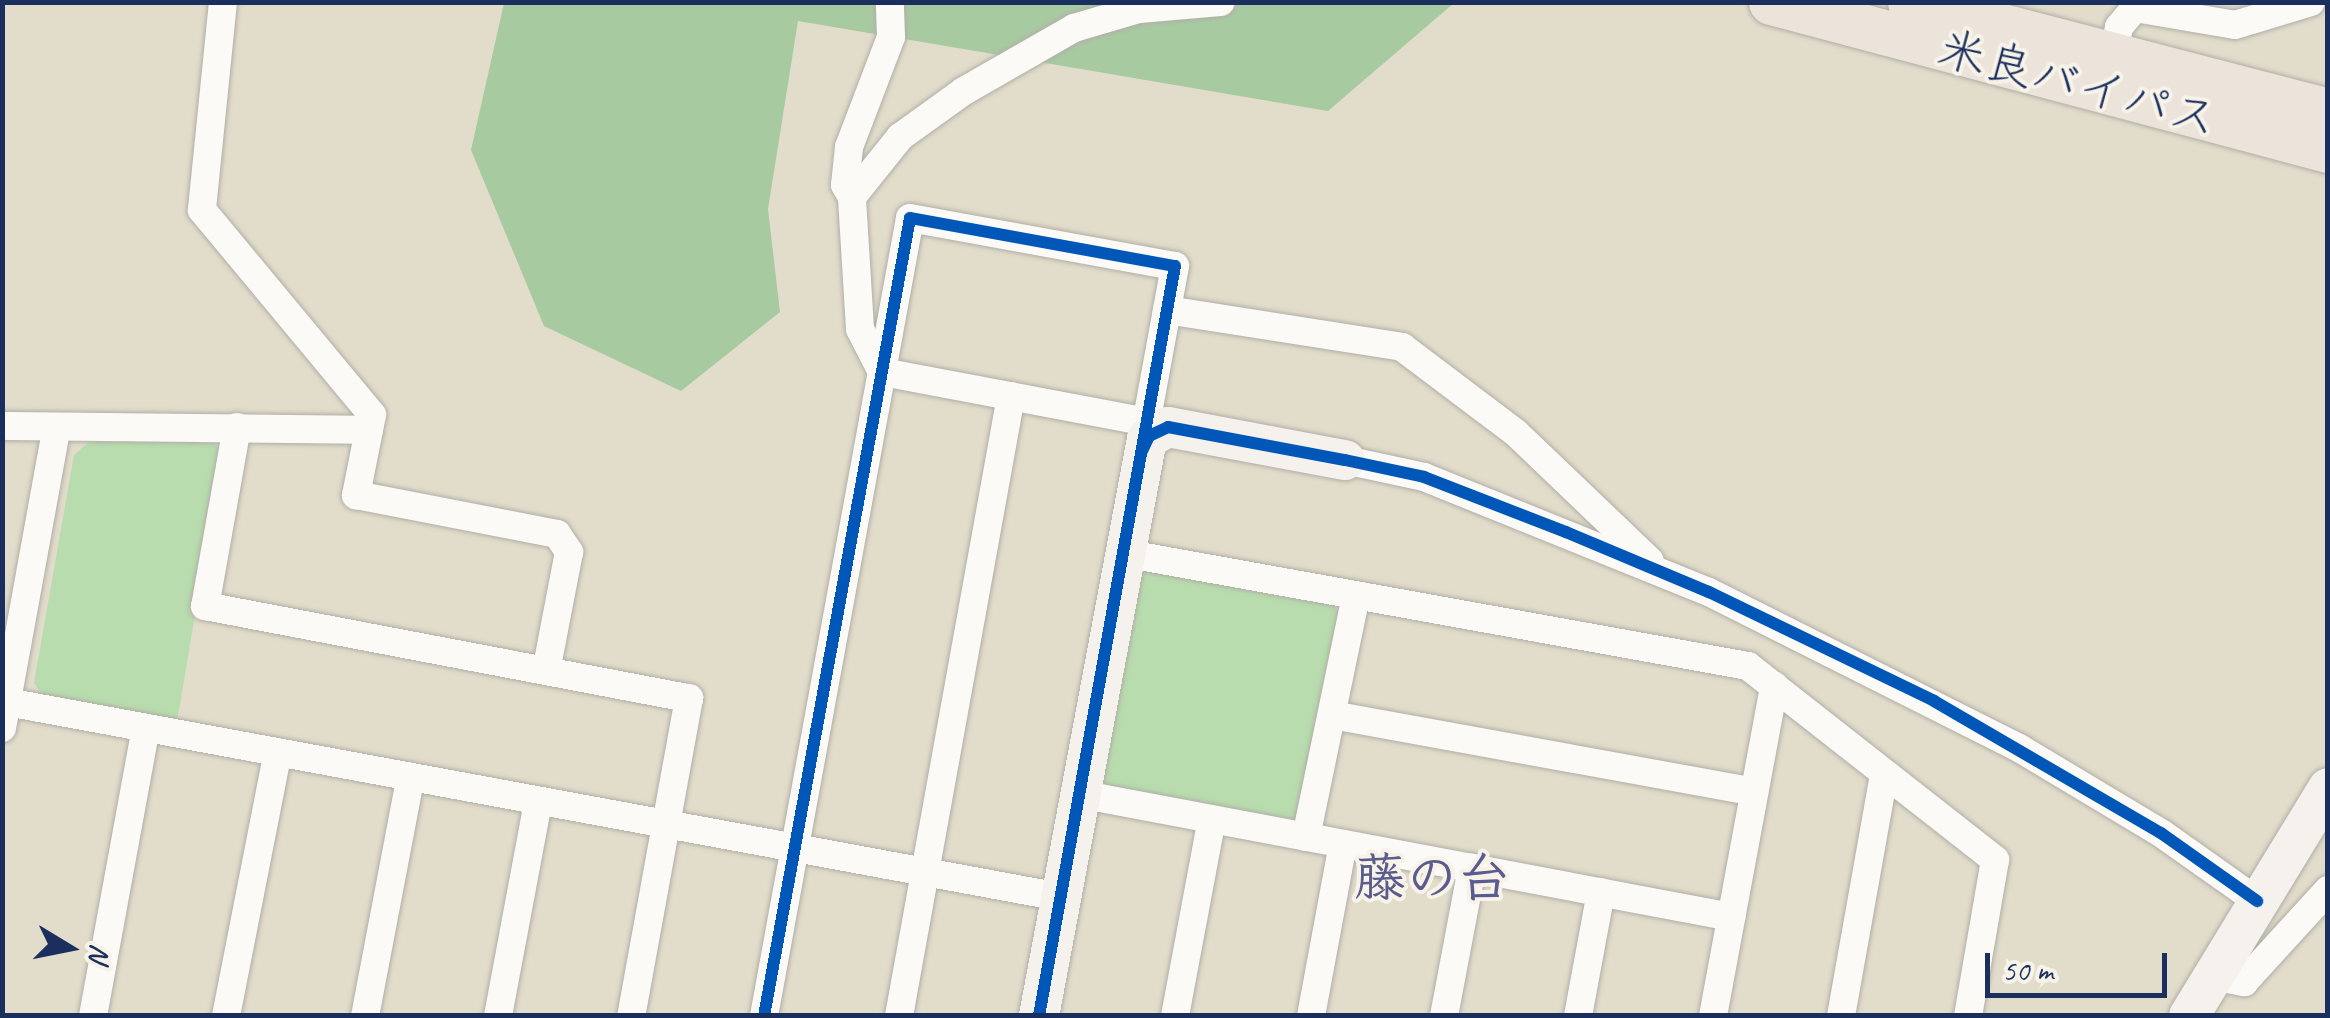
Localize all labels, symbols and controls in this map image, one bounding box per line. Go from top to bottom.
street label: 米良バイパス [1931,19,2225,149]
district label: 藤の台 [1354,848,1510,910]
north arrow [20,898,120,998]
scale bar [1990,933,2172,995]
text: N [81,942,119,965]
text: 50 m [2002,951,2053,989]

